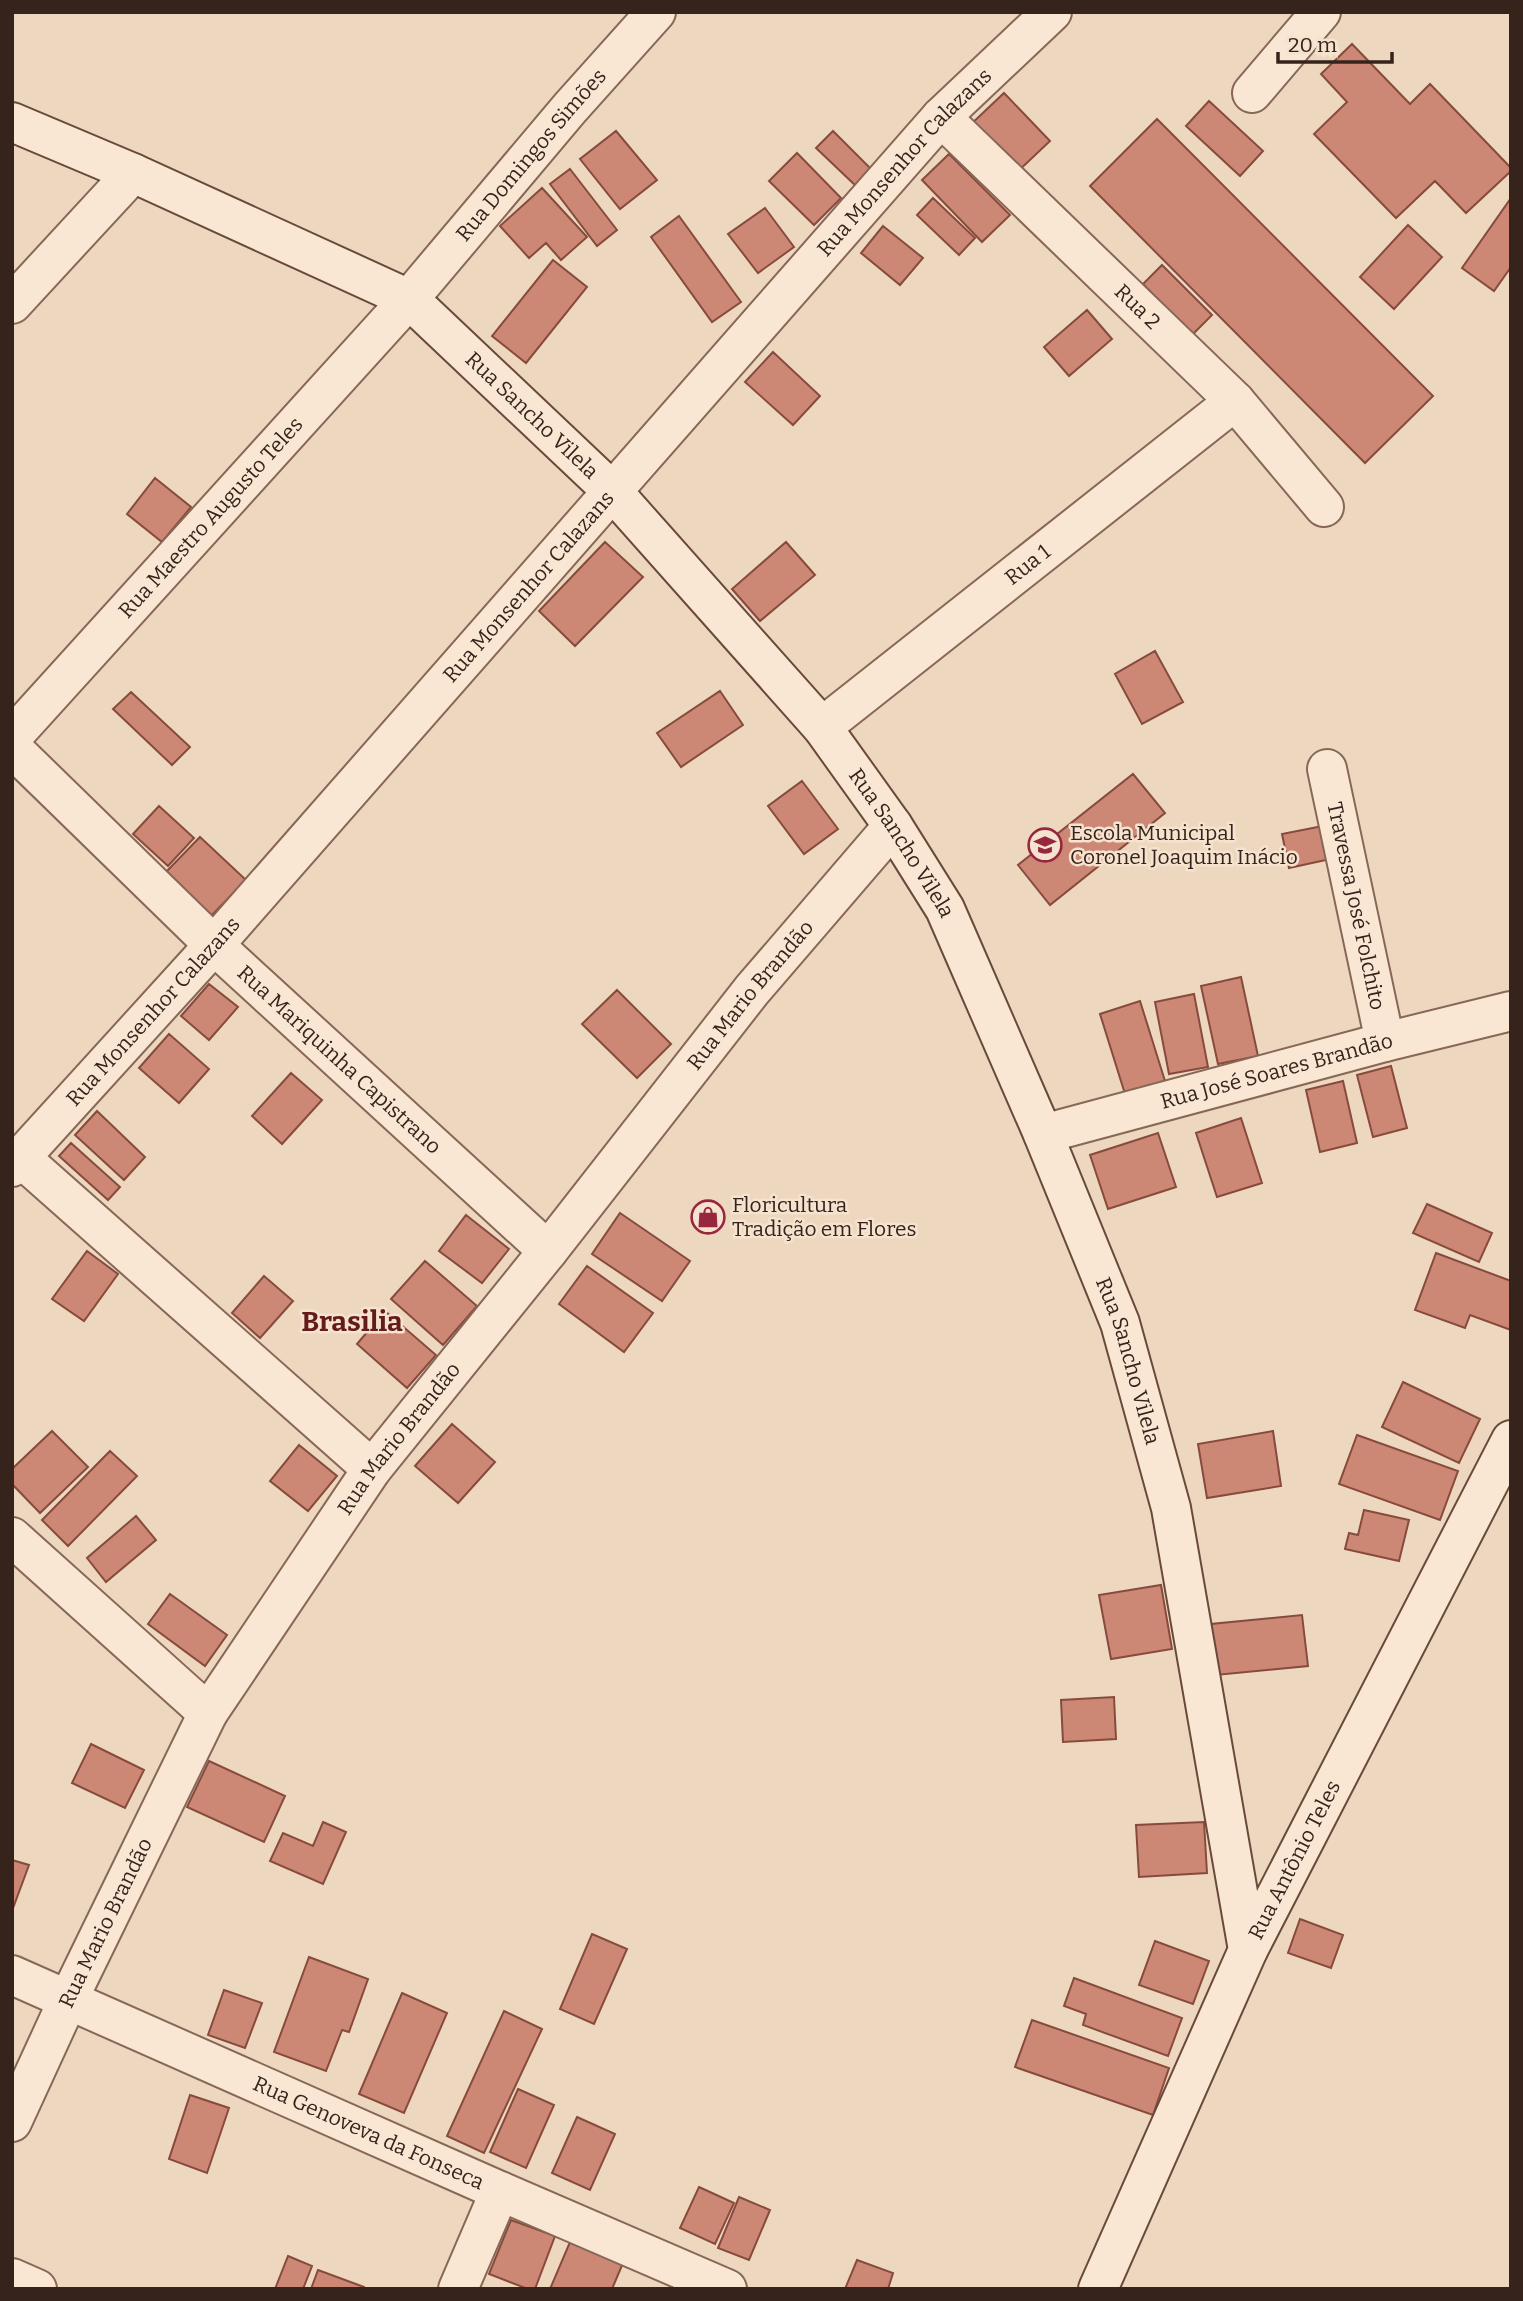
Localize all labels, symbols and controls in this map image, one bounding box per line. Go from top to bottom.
scale bar [1278,21,1392,65]
text: 20 m [1288,32,1337,58]
street label: Rua Domingos Simões [450,63,612,247]
street label: Rua Monsenhor Calazans [812,63,997,262]
street label: Rua 2 [1109,279,1166,335]
street label: Rua Sancho Vilela [460,346,604,485]
street label: Rua Maestro Augusto Teles [113,412,309,624]
street label: Rua Monsenhor Calazans [438,486,620,688]
street label: Rua 1 [1000,538,1056,591]
street label: Rua Sancho Vilela [843,763,960,922]
street label: Travessa José Folchito [1321,800,1391,1012]
place label: Escola Municipal Coronel Joaquim Inácio [1070,820,1298,870]
school or university icon: Escola Municipal Coronel Joaquim Inácio [1026,826,1064,864]
street label: Rua Monsenhor Calazans [61,912,246,1112]
street label: Rua Mario Brandão [681,915,819,1075]
street label: Rua Mariquinha Capistrano [232,960,447,1160]
street label: Rua José Soares Brandão [1158,1028,1395,1115]
place label: Floricultura Tradição em Flores [732,1192,916,1242]
shop icon: Floricultura Tradição em Flores [689,1198,727,1236]
street label: Rua Sancho Vilela [1090,1274,1166,1448]
district label: Brasilia [301,1305,403,1338]
street label: Rua Mario Brandão [332,1357,466,1520]
street label: Rua Antônio Teles [1243,1776,1346,1944]
street label: Rua Mario Brandão [53,1834,158,2012]
street label: Rua Genoveva da Fonseca [249,2070,489,2195]

